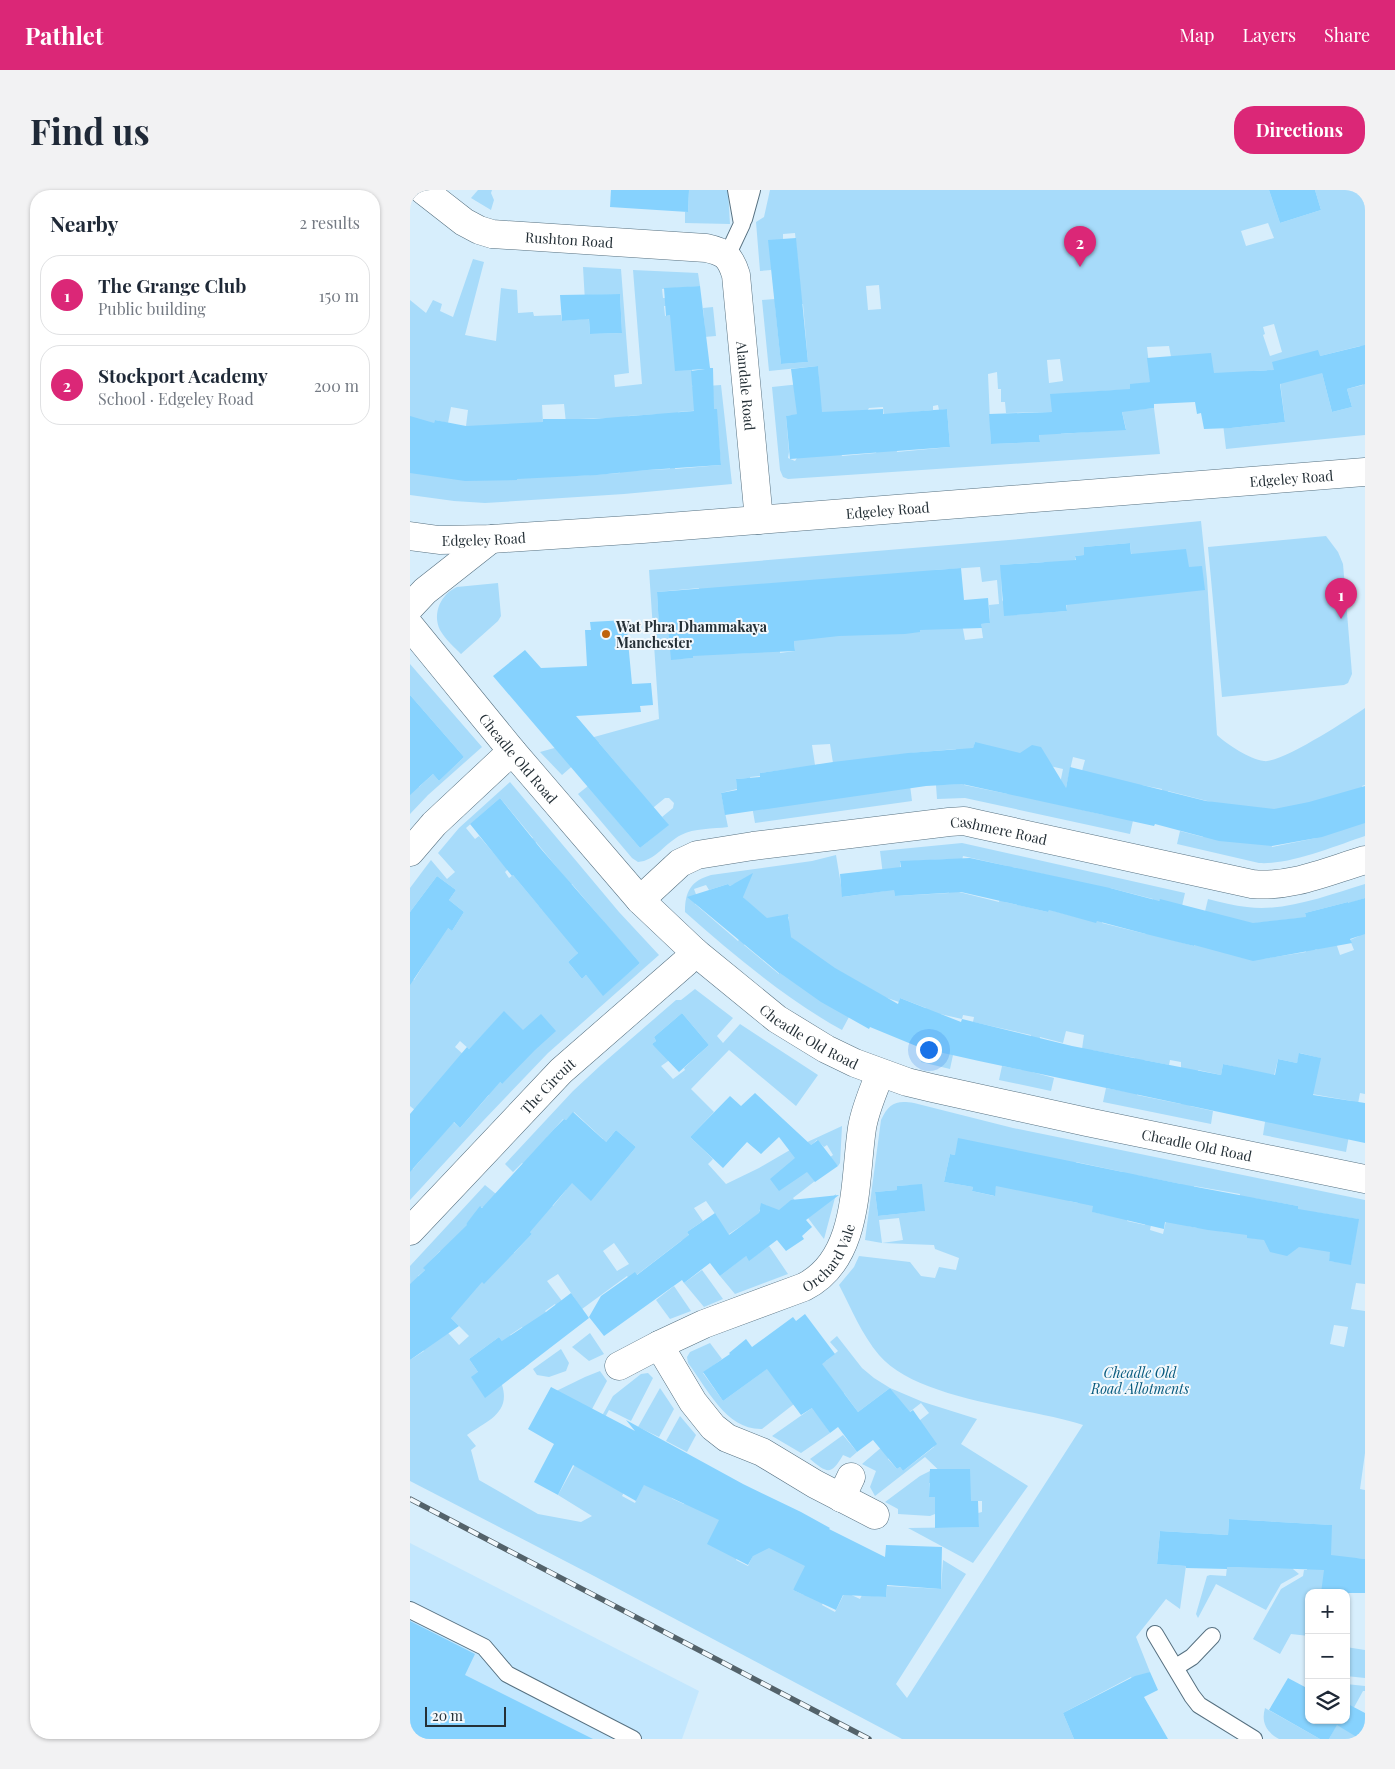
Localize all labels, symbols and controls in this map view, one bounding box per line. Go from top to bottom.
text: Pathlet [25,19,103,51]
text: Map [1179,23,1214,47]
text: Layers [1242,23,1296,47]
text: Share [1324,23,1370,47]
button: Directions [1234,106,1365,154]
text: Find us [30,107,150,154]
text: Nearby [50,209,119,237]
text: 2 results [300,212,360,233]
pin: 2 [1064,226,1096,267]
street label: Rushton Road [525,227,614,251]
text: The Grange Club [98,272,247,298]
text: 1 [64,285,70,306]
text: 150 m [319,285,359,306]
text: Public building [98,298,206,319]
street label: Alandale Road [733,339,760,431]
text: Stockport Academy [98,362,268,388]
text: 2 [63,375,71,396]
text: 200 m [314,375,359,396]
text: School · Edgeley Road [98,388,254,409]
street label: Edgeley Road [1249,465,1334,491]
street label: Edgeley Road [845,497,930,522]
street label: Edgeley Road [442,527,526,549]
pin: 1 [1325,578,1357,619]
place label: Wat Phra Dhammakaya Manchester [615,617,768,652]
marker: Wat Phra Dhammakaya Manchester [600,628,612,640]
street label: Cheadle Old Road [475,709,562,807]
street label: Cashmere Road [949,811,1049,849]
street label: Cheadle Old Road [756,999,862,1073]
your location [916,1037,942,1063]
street label: The Circuit [516,1053,580,1118]
street label: Cheadle Old Road [1140,1124,1254,1165]
street label: Orchard Vale [798,1221,858,1296]
park label: Cheadle Old Road Allotments [1090,1363,1190,1398]
map controls [1305,1589,1350,1724]
button: + [1305,1589,1350,1634]
button: − [1305,1634,1350,1679]
button: layers [1305,1679,1350,1724]
scale bar [425,1704,506,1727]
text: 20 m [432,1706,463,1725]

